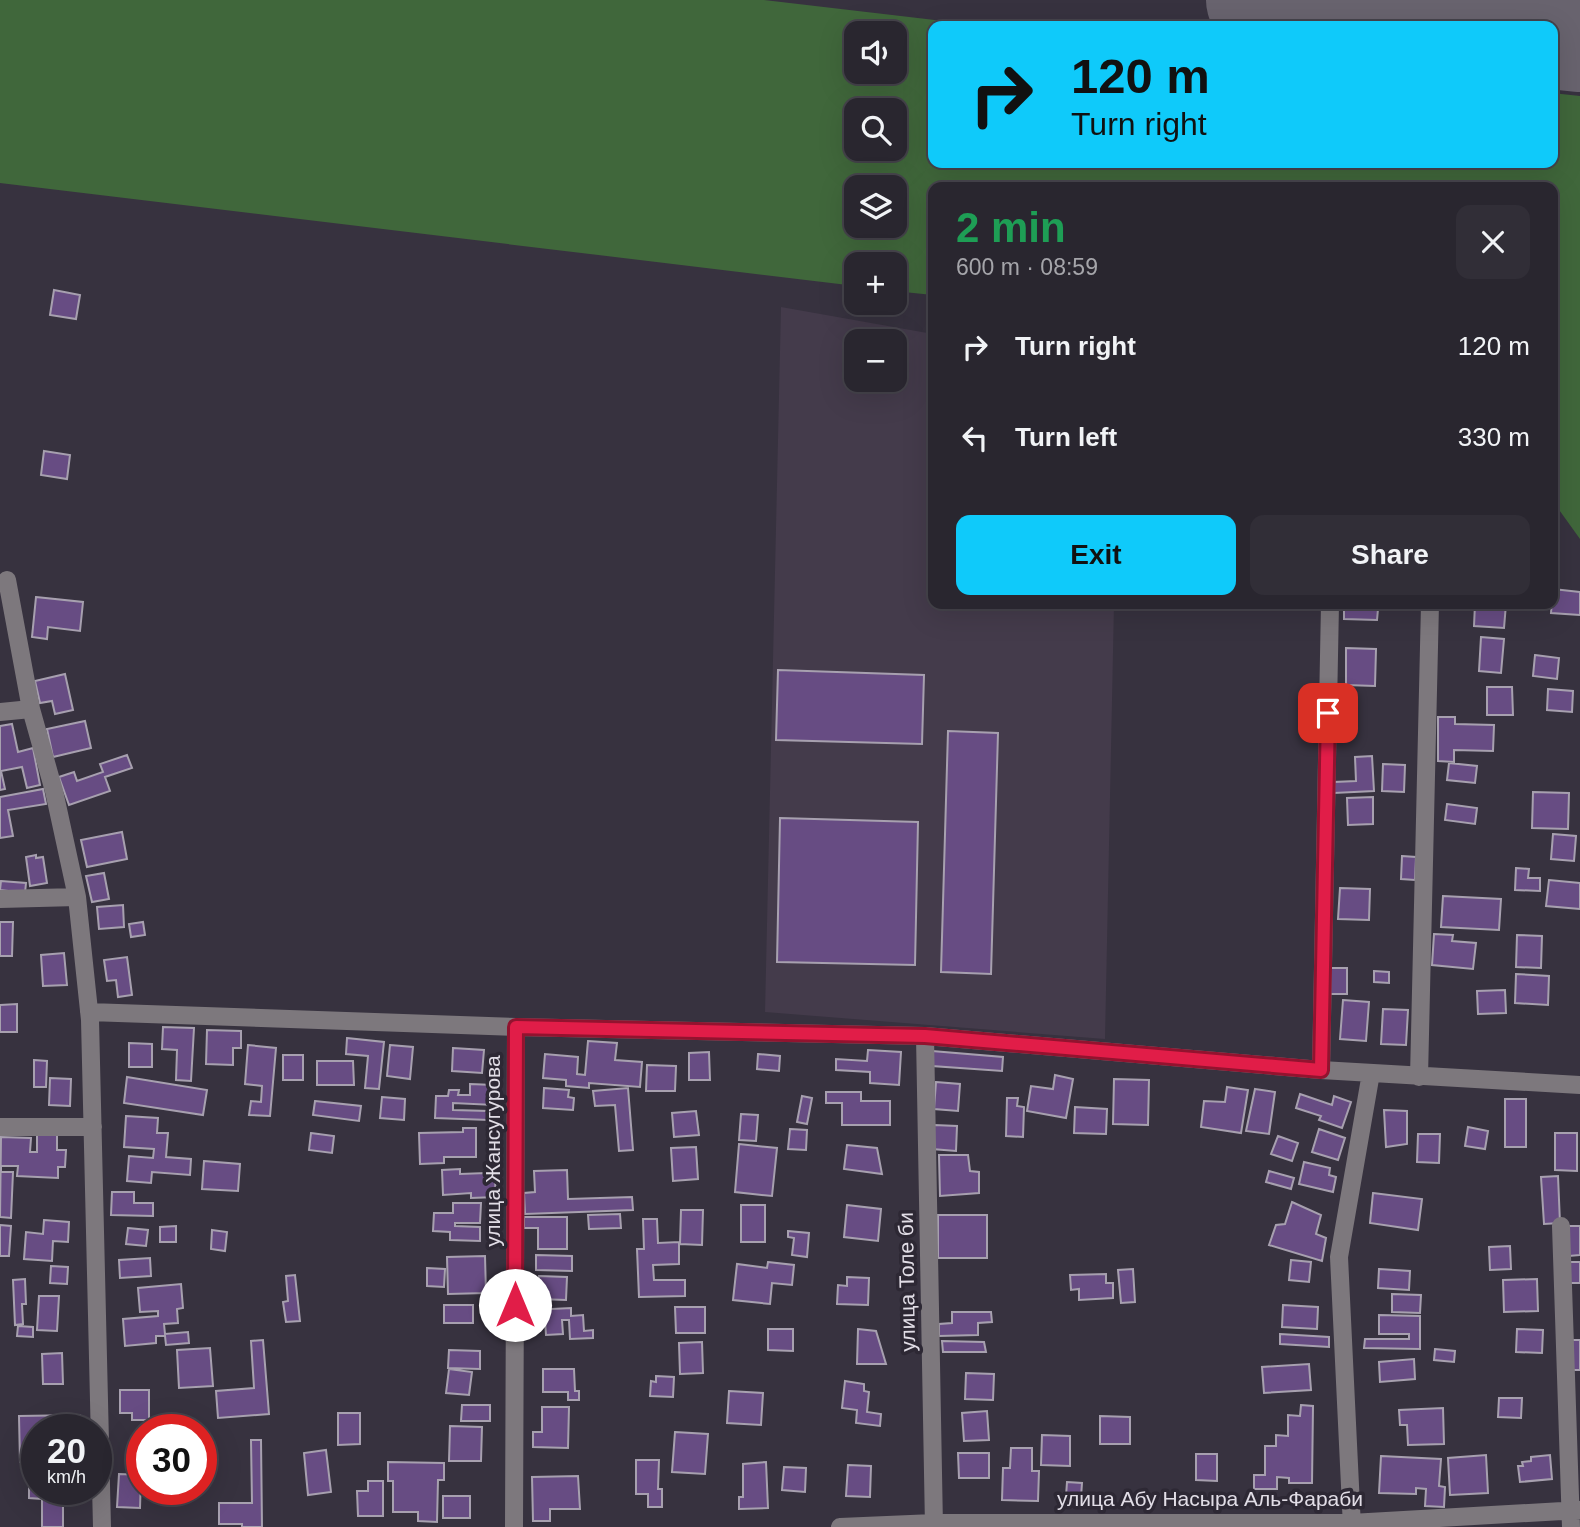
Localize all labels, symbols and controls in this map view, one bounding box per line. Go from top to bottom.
map controls [844,21,907,392]
button: sound [844,21,907,84]
icon: right [956,49,1047,140]
text: 120 m [1071,49,1210,103]
button: search [844,98,907,161]
text: Turn right [1071,106,1207,142]
button: layers [844,175,907,238]
text: 2 min [956,204,1066,251]
button: close [1456,205,1530,279]
button: + [844,252,907,315]
text: 600 m · 08:59 [956,254,1098,280]
icon: right [956,328,994,366]
button: − [844,329,907,392]
text: Turn right [1015,331,1136,361]
text: 120 m [1458,331,1530,361]
icon: left [956,419,994,457]
text: Turn left [1015,422,1117,452]
text: 330 m [1458,422,1530,452]
button: Exit [956,515,1236,595]
button: Share [1250,515,1530,595]
pin [1298,683,1358,743]
icon: arrive [1309,694,1347,732]
street label: улица Жансугурова [481,1055,504,1247]
street label: улица Толе би [894,1212,919,1352]
position arrow [478,1268,552,1342]
speed limit sign: 30 [126,1414,217,1505]
text: 20 [47,1431,86,1470]
text: km/h [47,1467,86,1487]
street label: улица Абу Насыра Аль-Фараби [1057,1487,1363,1510]

